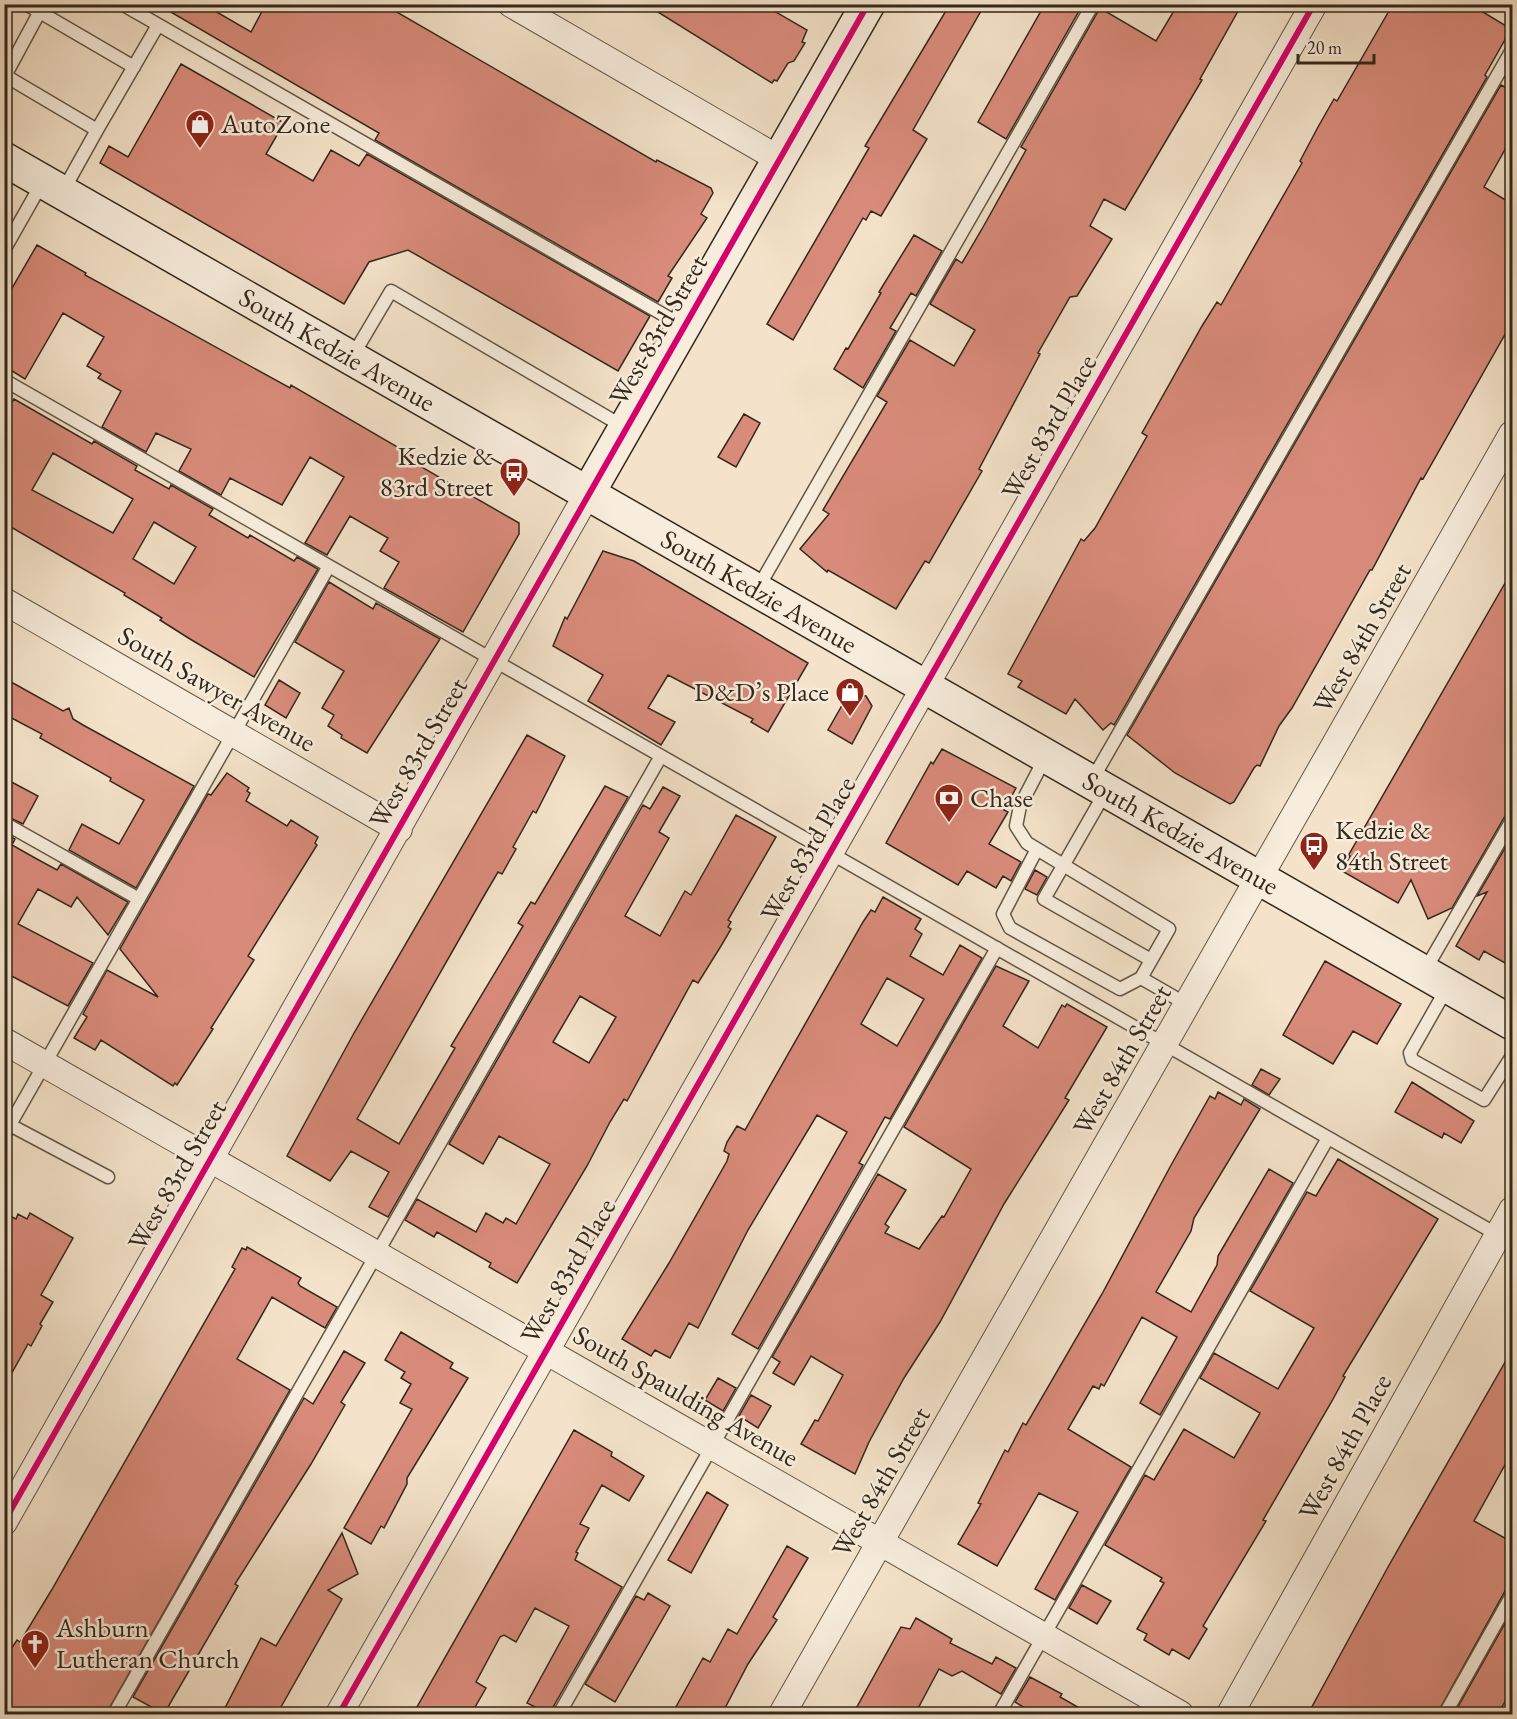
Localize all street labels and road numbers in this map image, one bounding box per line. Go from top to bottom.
street label: West 83rd Street [600,248,715,411]
street label: South Kedzie Avenue [233,279,442,419]
street label: West 83rd Place [993,348,1104,506]
street label: South Kedzie Avenue [655,521,864,661]
street label: West 84th Street [1304,556,1419,719]
street label: South Sawyer Avenue [112,618,322,759]
street label: West 83rd Street [360,671,475,834]
street label: South Kedzie Avenue [1076,763,1285,903]
street label: West 83rd Place [752,770,863,928]
street label: West 84th Street [1064,978,1179,1141]
street label: West 83rd Street [119,1093,234,1256]
street label: West 83rd Place [512,1192,623,1350]
street label: South Spaulding Avenue [567,1317,805,1474]
street label: West 84th Place [1290,1367,1399,1526]
street label: West 84th Street [823,1400,938,1563]

